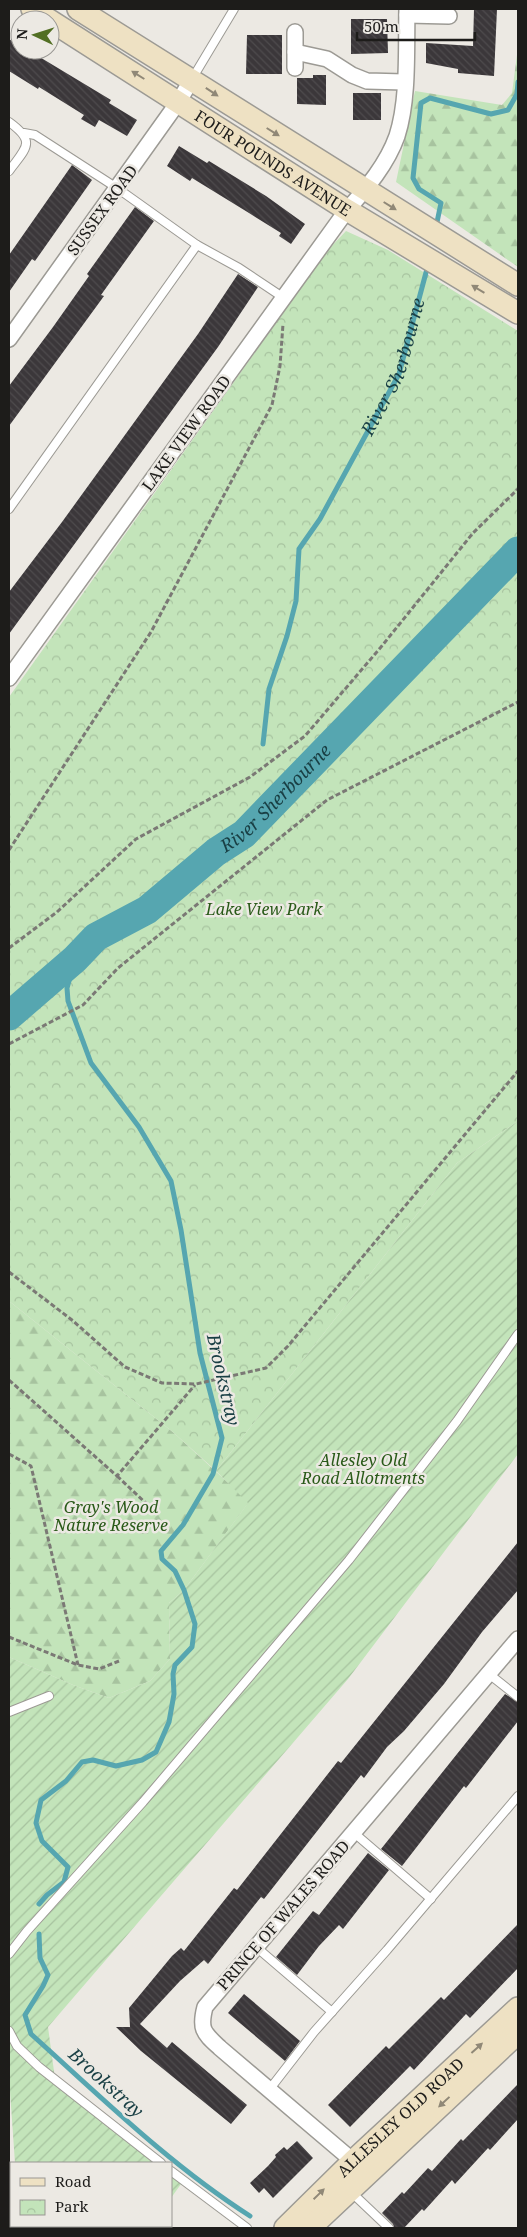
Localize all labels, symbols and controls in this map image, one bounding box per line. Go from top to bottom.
north arrow [10,10,60,60]
scale bar [357,10,474,42]
text: 50 m [364,16,399,36]
text: N [12,28,31,40]
one-way arrow [132,71,145,80]
one-way arrow [205,87,219,97]
street label: FOUR POUNDS AVENUE [191,105,356,221]
one-way arrow [266,127,280,136]
street label: SUSSEX ROAD [62,160,142,260]
one-way arrow [384,201,397,211]
one-way arrow [472,284,485,293]
water label: River Sherbourne [354,295,430,440]
street label: LAKE VIEW ROAD [136,371,236,495]
water label: River Sherbourne [214,738,336,858]
park label: Lake View Park [205,898,323,920]
water label: Brookstray [202,1331,246,1428]
park label: Allesley Old Road Allotments [300,1449,425,1489]
park label: Gray's Wood Nature Reserve [53,1496,168,1536]
street label: PRINCE OF WALES ROAD [212,1835,354,1995]
water label: Brookstray [63,2041,149,2122]
one-way arrow [471,2042,483,2054]
street label: ALLESLEY OLD ROAD [332,2053,469,2182]
one-way arrow [439,2096,451,2108]
legend [10,2162,172,2227]
text: Road [55,2171,91,2191]
one-way arrow [313,2188,325,2200]
text: Park [55,2196,89,2216]

